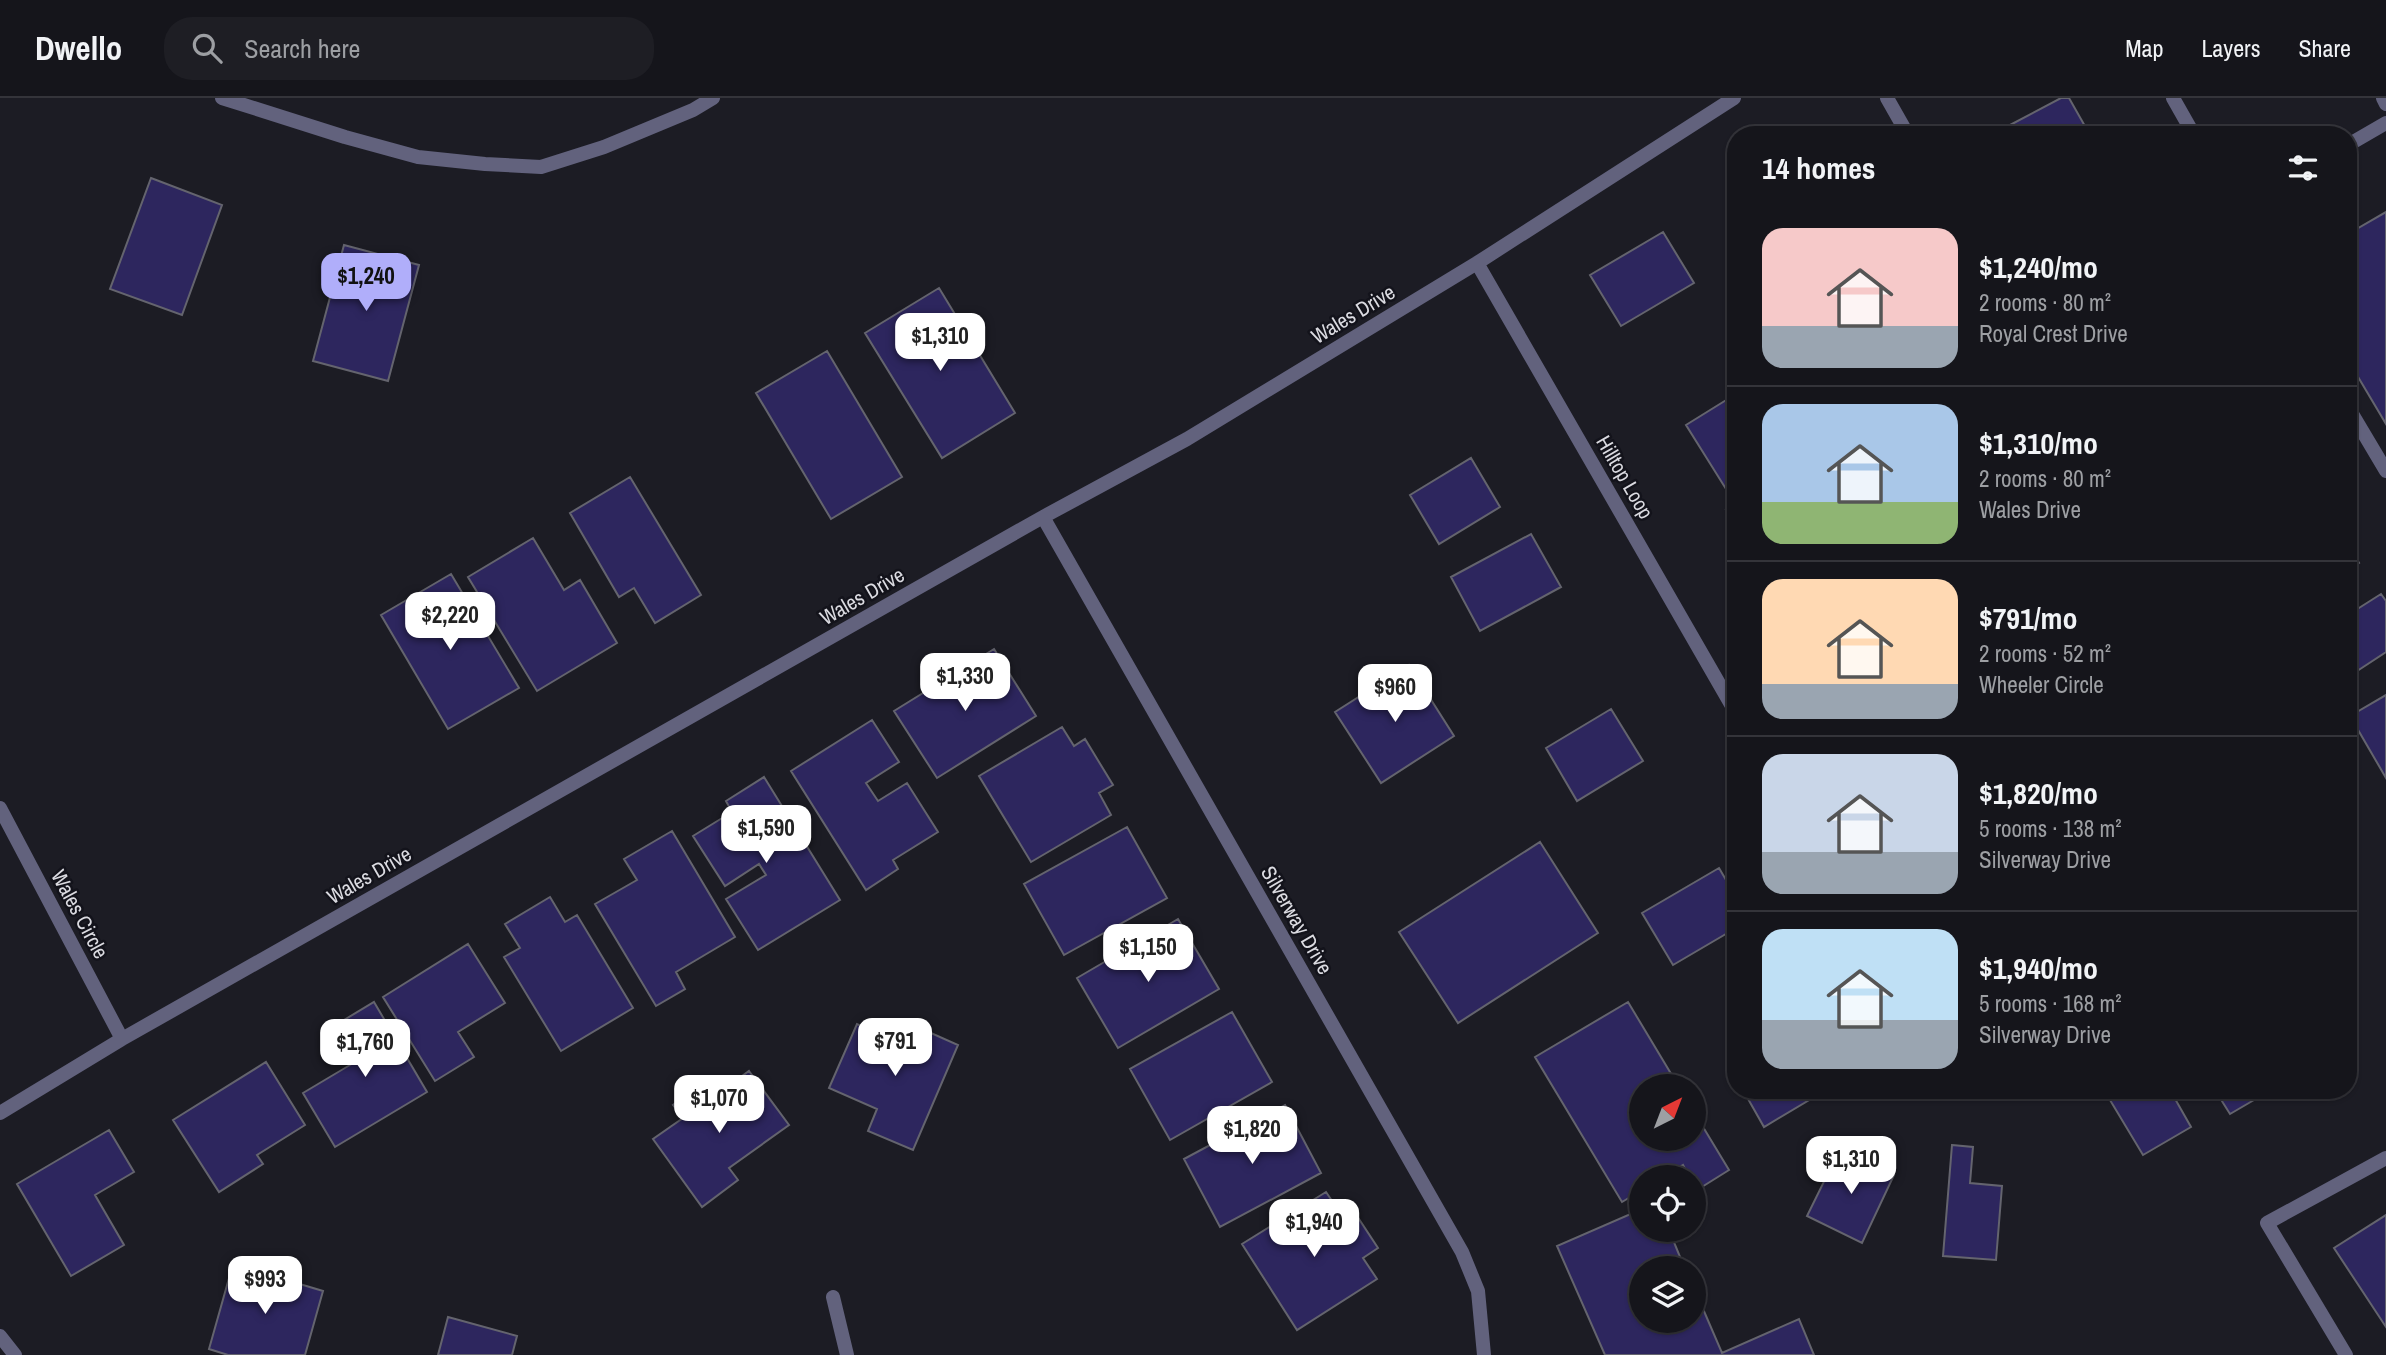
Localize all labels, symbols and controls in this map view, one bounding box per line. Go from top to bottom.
search box [164,17,654,80]
text: Dwello [35,26,122,70]
icon: search [188,29,226,67]
text: Search here [244,31,360,66]
text: Map [2125,32,2163,64]
text: Layers [2201,32,2260,64]
text: Share [2298,32,2351,64]
text: 14 homes [1762,148,1876,188]
icon: filters [2284,149,2322,187]
text: $1,240/mo [1979,247,2098,287]
pin: $1,240 [309,254,423,313]
icon: home [1818,256,1902,340]
text: $1,240 [337,260,395,291]
street label: Wales Drive [1306,278,1400,350]
text: 2 rooms · 80 m² [1979,287,2111,318]
pin: $1,310 [883,314,997,373]
text: Royal Crest Drive [1979,318,2128,349]
text: $1,310 [911,320,969,351]
text: $1,310/mo [1979,423,2098,463]
street label: Hilltop Loop [1589,430,1661,524]
icon: home [1818,432,1902,516]
text: 2 rooms · 80 m² [1979,463,2111,494]
text: Wales Drive [1979,494,2081,525]
street label: Wales Drive [814,560,910,632]
pin: $2,220 [393,592,507,652]
text: $791/mo [1979,598,2077,638]
text: $2,220 [421,599,479,630]
icon: home [1818,607,1902,691]
text: 2 rooms · 52 m² [1979,638,2111,669]
pin: $1,330 [908,654,1022,713]
text: $1,330 [936,660,994,691]
pin: $960 [1354,664,1436,724]
text: Wheeler Circle [1979,669,2104,700]
text: $960 [1374,671,1416,702]
text: $1,820/mo [1979,773,2098,813]
icon: home [1818,782,1902,866]
pin: $1,590 [709,806,823,865]
text: $1,590 [737,812,795,843]
text: 5 rooms · 138 m² [1979,813,2122,844]
street label: Wales Drive [321,839,417,911]
text: Silverway Drive [1979,844,2111,875]
street label: Silverway Drive [1254,861,1340,979]
street label: Wales Circle [44,864,116,964]
pin: $1,150 [1091,924,1205,984]
text: $1,150 [1119,931,1177,962]
text: $1,940/mo [1979,948,2098,988]
icon: home [1818,957,1902,1041]
text: 5 rooms · 168 m² [1979,988,2122,1019]
pin: $791 [854,1018,936,1078]
text: Silverway Drive [1979,1019,2111,1050]
pin: $1,760 [308,1020,422,1079]
text: $791 [874,1025,916,1056]
text: $1,760 [336,1026,394,1057]
north arrow [1629,1074,1706,1152]
map controls [1629,1074,1706,1333]
pin: $1,070 [662,1076,776,1135]
text: $1,070 [690,1082,748,1113]
pin: $1,820 [1195,1107,1309,1166]
text: $1,820 [1223,1113,1281,1144]
pin: $1,310 [1794,1136,1908,1196]
text: $1,310 [1822,1143,1880,1174]
button: locate [1629,1165,1706,1242]
pin: $1,940 [1257,1200,1371,1259]
text: $1,940 [1285,1206,1343,1237]
pin: $993 [224,1256,306,1316]
button: layers [1629,1256,1706,1333]
text: $993 [244,1263,286,1294]

